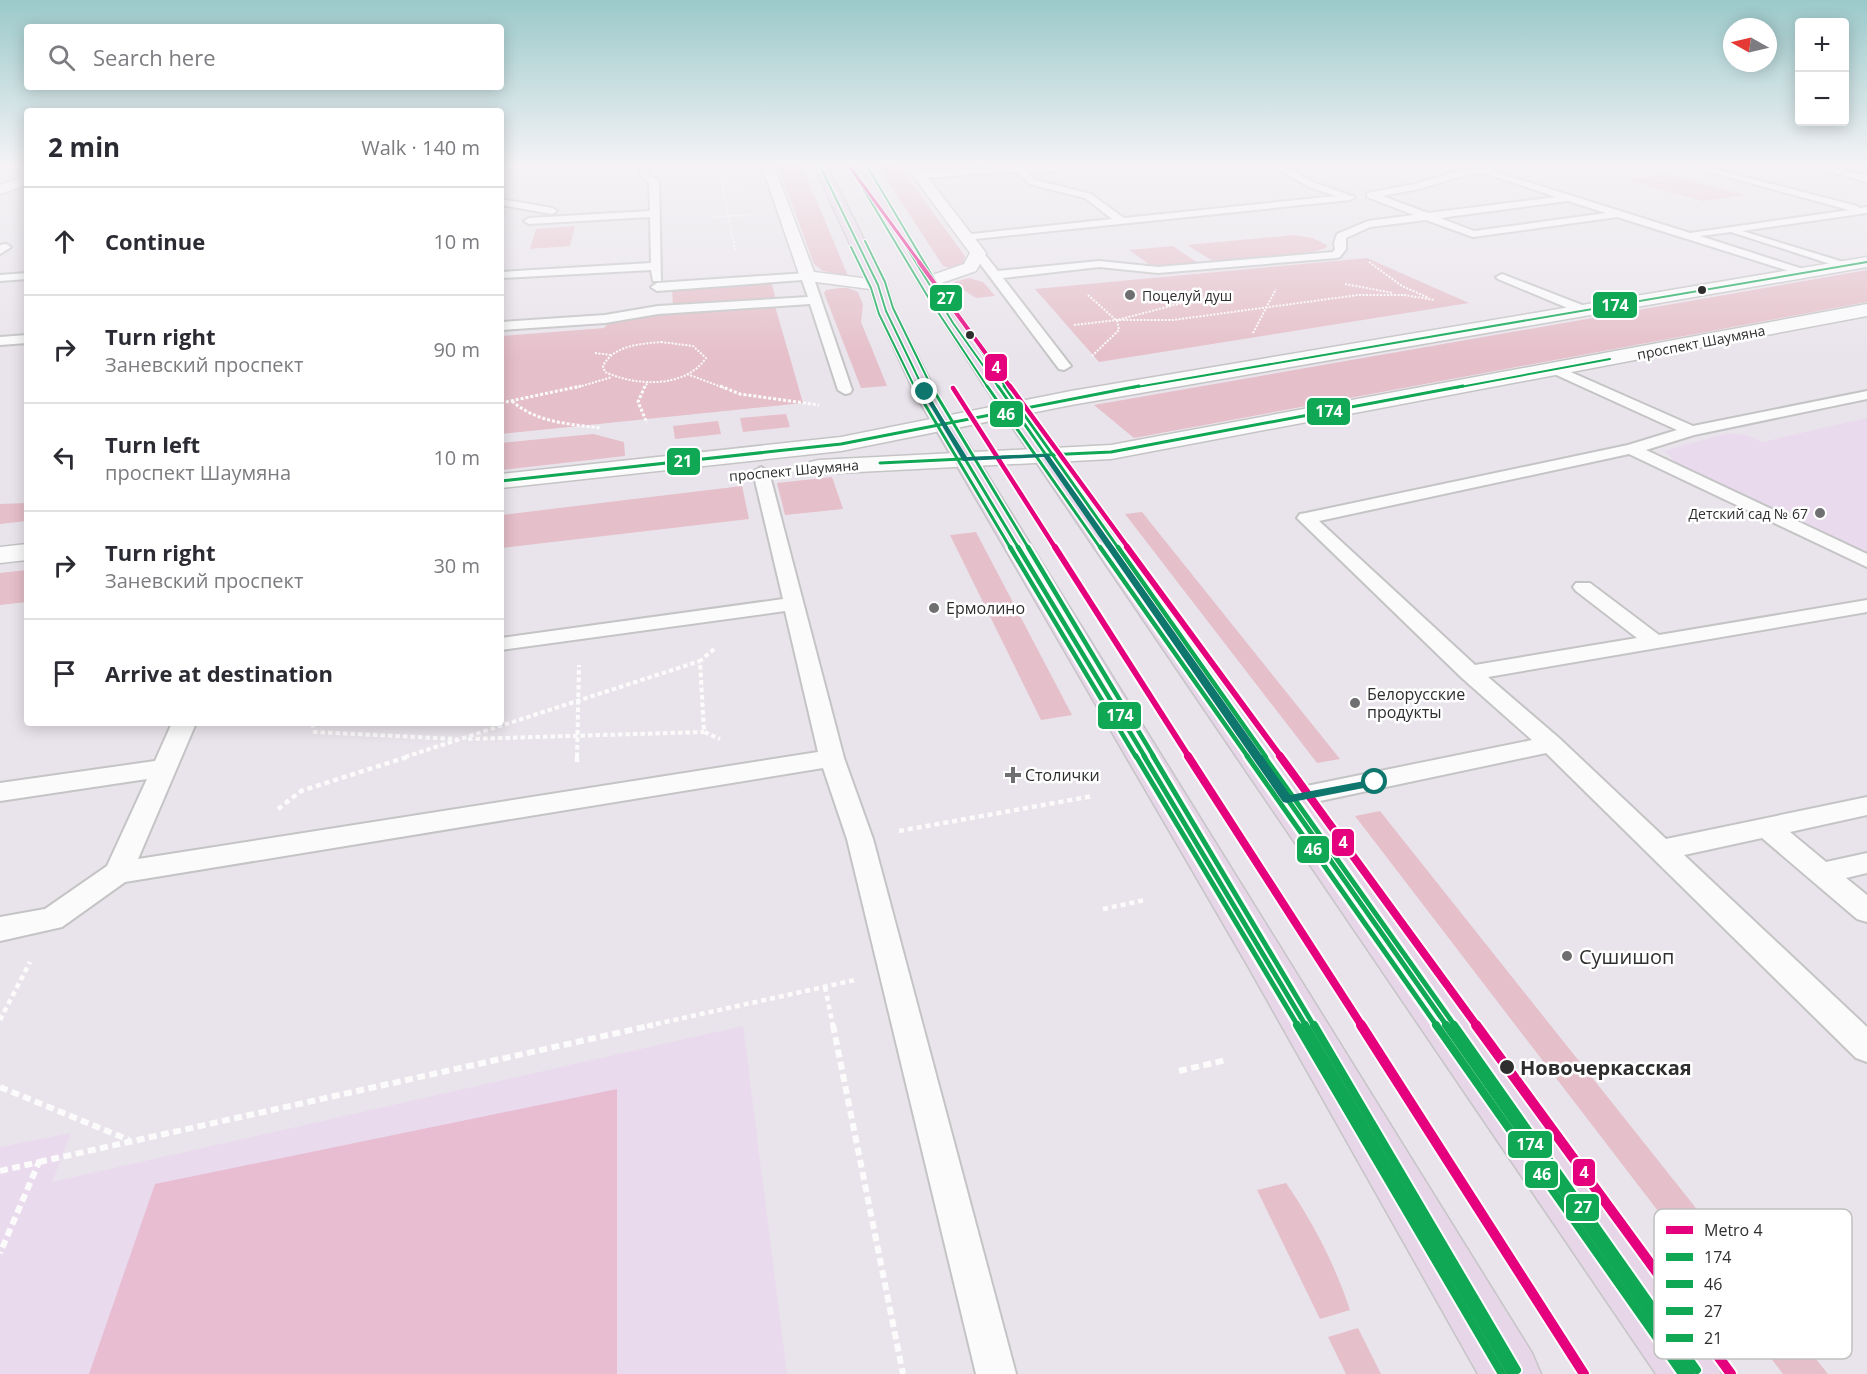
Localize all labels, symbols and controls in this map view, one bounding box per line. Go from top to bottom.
north arrow [1723,18,1777,72]
map controls [1795,18,1849,126]
button: + [1795,18,1849,72]
search box [24,24,504,90]
icon: search [45,41,78,74]
text: Search here [93,42,216,72]
button: − [1795,72,1849,126]
text: 2 min [48,129,120,165]
text: Walk · 140 m [361,134,480,161]
icon: ahead [48,225,81,258]
text: Continue [105,226,205,256]
text: 10 m [433,228,480,255]
line badge: 27 [929,284,963,312]
unlabelled marker [1696,284,1708,296]
place label: Поцелуй душ [1142,286,1232,305]
text: 27 [937,287,955,309]
marker: Поцелуй душ [1123,288,1137,302]
line badge: 174 [1592,291,1638,319]
text: 174 [1601,294,1629,316]
street label: проспект Шаумяна [1635,320,1767,364]
text: Turn right [105,321,216,351]
unlabelled marker [964,329,976,341]
icon: right [48,333,81,366]
text: 90 m [433,336,480,363]
text: Заневский проспект [105,351,303,378]
line badge: 4 [984,353,1008,382]
text: 4 [991,356,1001,378]
route end [911,378,937,404]
line badge: 174 [1306,397,1351,426]
line badge: 46 [989,400,1024,428]
text: 174 [1315,400,1343,422]
text: 46 [997,403,1015,425]
text: Turn left [105,429,200,459]
icon: left [48,441,81,474]
text: 10 m [433,444,480,471]
line badge: 21 [666,447,701,476]
text: 21 [674,450,692,472]
street label: проспект Шаумяна [728,455,860,485]
text: проспект Шаумяна [105,459,291,486]
place label: Детский сад № 67 [1689,504,1808,523]
marker: Детский сад № 67 [1813,506,1827,520]
text: Turn right [105,537,216,567]
icon: right [48,549,81,582]
text: 30 m [433,552,480,579]
text: Заневский проспект [105,567,303,594]
place label: Ермолино [946,597,1025,619]
marker: Ермолино [927,601,941,615]
icon: arrive [48,657,81,690]
text: Arrive at destination [105,658,333,688]
place label: Белорусские продукты [1367,683,1465,723]
marker: Белорусские продукты [1348,696,1362,710]
line badge: 174 [1097,701,1142,730]
text: 174 [1106,704,1134,726]
place label: Столички [1025,764,1100,786]
marker: Столички [1006,768,1020,782]
route start [1361,768,1387,794]
line badge: 4 [1331,828,1355,857]
text: 4 [1338,831,1348,853]
line badge: 46 [1296,835,1330,864]
text: 46 [1304,838,1322,860]
place label: Сушишоп [1579,943,1674,970]
marker: Сушишоп [1560,949,1574,963]
place label: Новочеркасская [1520,1054,1692,1081]
marker: Новочеркасская [1498,1058,1516,1076]
line badge: 174 [1507,1130,1553,1159]
text: 174 [1516,1133,1544,1155]
line badge: 4 [1572,1158,1596,1187]
line badge: 46 [1524,1160,1559,1189]
text: 4 [1579,1161,1589,1183]
text: 46 [1533,1163,1551,1185]
line badge: 27 [1565,1193,1600,1222]
text: 27 [1574,1196,1592,1218]
legend [1654,1209,1852,1359]
text: Metro 4 [1704,1219,1763,1241]
text: 174 [1704,1246,1731,1268]
text: 46 [1704,1273,1722,1295]
text: 27 [1704,1300,1722,1322]
text: 21 [1704,1327,1722,1349]

